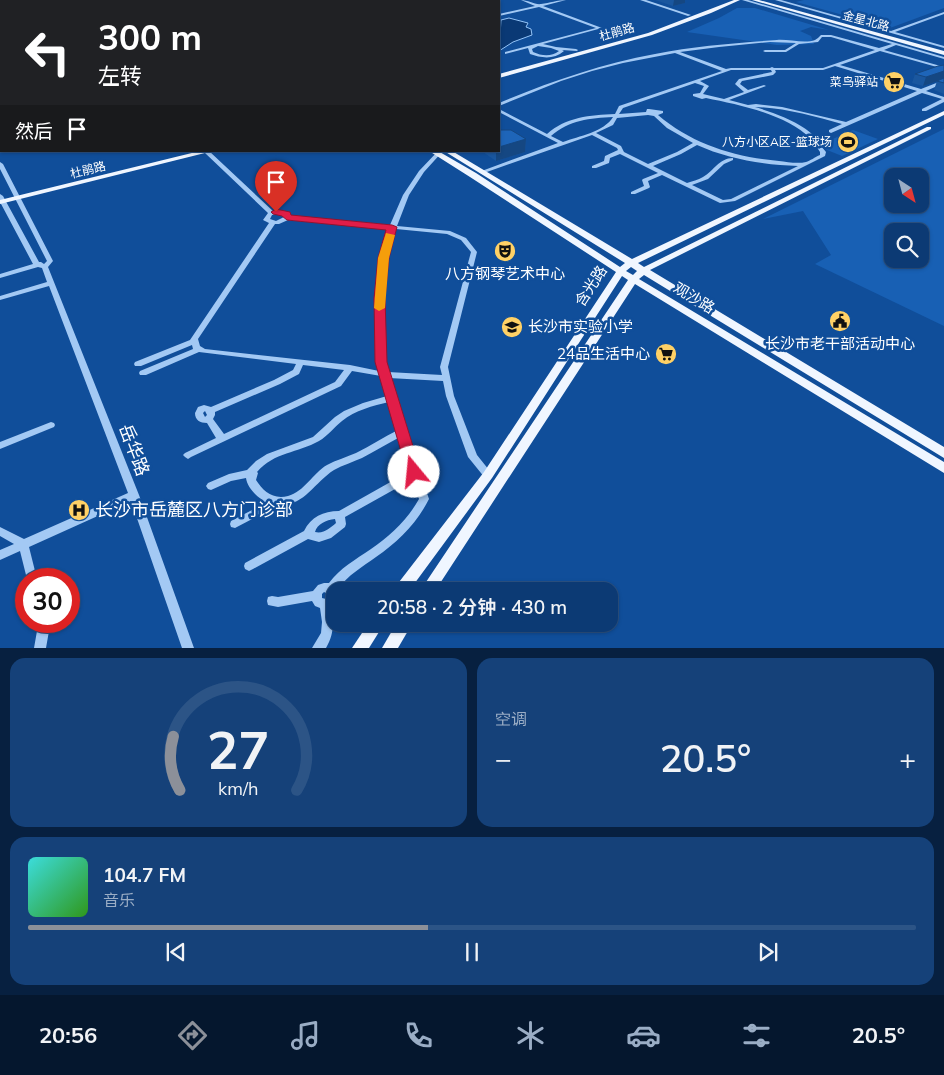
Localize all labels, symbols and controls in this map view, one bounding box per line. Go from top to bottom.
street label: 金星北路 [841,7,891,34]
text: 300 m [98,15,202,59]
street label: 杜鹃路 [597,19,636,44]
icon: left [15,20,80,85]
text: 左转 [98,62,142,90]
supermarket icon: 菜鸟驿站 [882,70,906,94]
place label: 菜鸟驿站 [830,74,878,89]
icon: arrive [63,115,91,143]
text: 然后 [15,119,53,143]
sports icon: 八方小区A区-篮球场 [836,130,860,154]
place label: 八方小区A区-篮球场 [722,134,832,149]
street label: 杜鹃路 [69,158,107,181]
pin [255,161,297,212]
icon: arrive [262,168,290,196]
north arrow [884,168,929,212]
map controls [884,168,929,268]
button: search [884,223,929,268]
theatre icon: 八方钢琴艺术中心 [493,239,517,263]
street label: 含光路 [570,262,611,310]
place label: 八方钢琴艺术中心 [445,264,565,283]
street label: 观沙路 [670,278,718,317]
public building icon: 长沙市老干部活动中心 [828,309,852,333]
school or university icon: 长沙市实验小学 [500,315,524,339]
place label: 长沙市实验小学 [528,317,633,336]
place label: 长沙市老干部活动中心 [765,334,915,353]
supermarket icon: 24品生活中心 [654,342,678,366]
place label: 24品生活中心 [557,344,650,363]
street label: 岳华路 [114,420,155,479]
position arrow [387,445,439,497]
hospital icon: 长沙市岳麓区八方门诊部 [67,498,91,522]
place label: 长沙市岳麓区八方门诊部 [95,498,293,521]
speed limit sign: 30 [15,568,80,633]
text: 20:58 · 2 分钟 · 430 m [377,595,567,619]
text: 空调 [495,709,527,729]
text: 27 [207,717,270,782]
text: 20.5° [660,734,751,782]
text: − [495,741,512,776]
text: + [899,741,916,776]
text: km/h [218,777,259,799]
text: 104.7 FM [103,863,186,887]
text: 音乐 [103,890,135,910]
icon: previous [162,938,190,966]
icon: pause [458,938,486,966]
icon: next [754,938,782,966]
icon: directions [175,1018,210,1053]
icon: music [288,1018,323,1053]
icon: phone [401,1018,436,1053]
icon: climate [513,1018,548,1053]
icon: car [626,1018,661,1053]
icon: filters [739,1018,774,1053]
text: 20:56 [39,1021,97,1049]
text: 20.5° [852,1021,905,1049]

